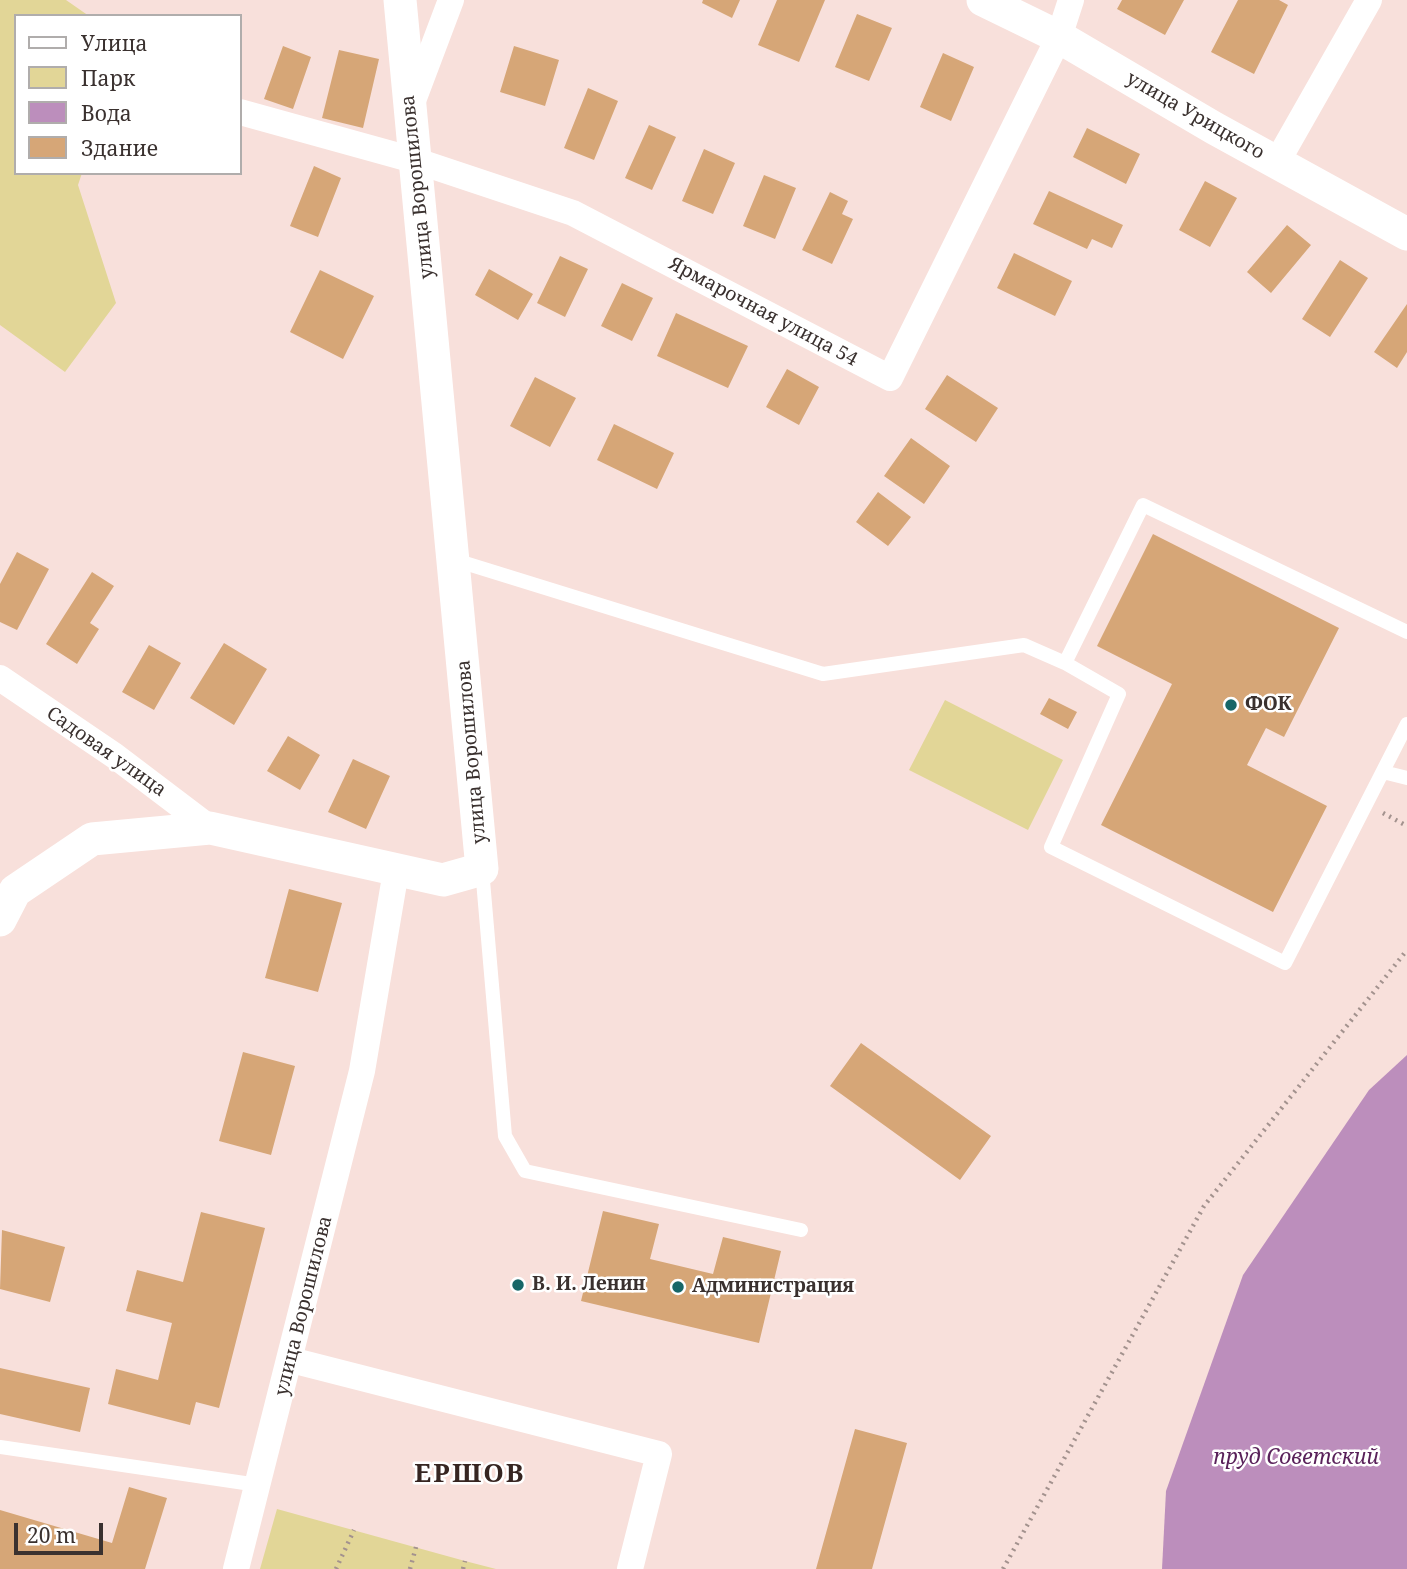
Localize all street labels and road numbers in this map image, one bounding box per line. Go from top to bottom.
street label: улица Урицкого [1122,67,1268,165]
street label: улица Ворошилова [397,94,439,280]
street label: Ярмарочная улица 54 [665,253,861,371]
street label: улица Ворошилова [453,659,491,845]
street label: Садовая улица [42,702,170,802]
street label: улица Ворошилова [271,1214,337,1398]

